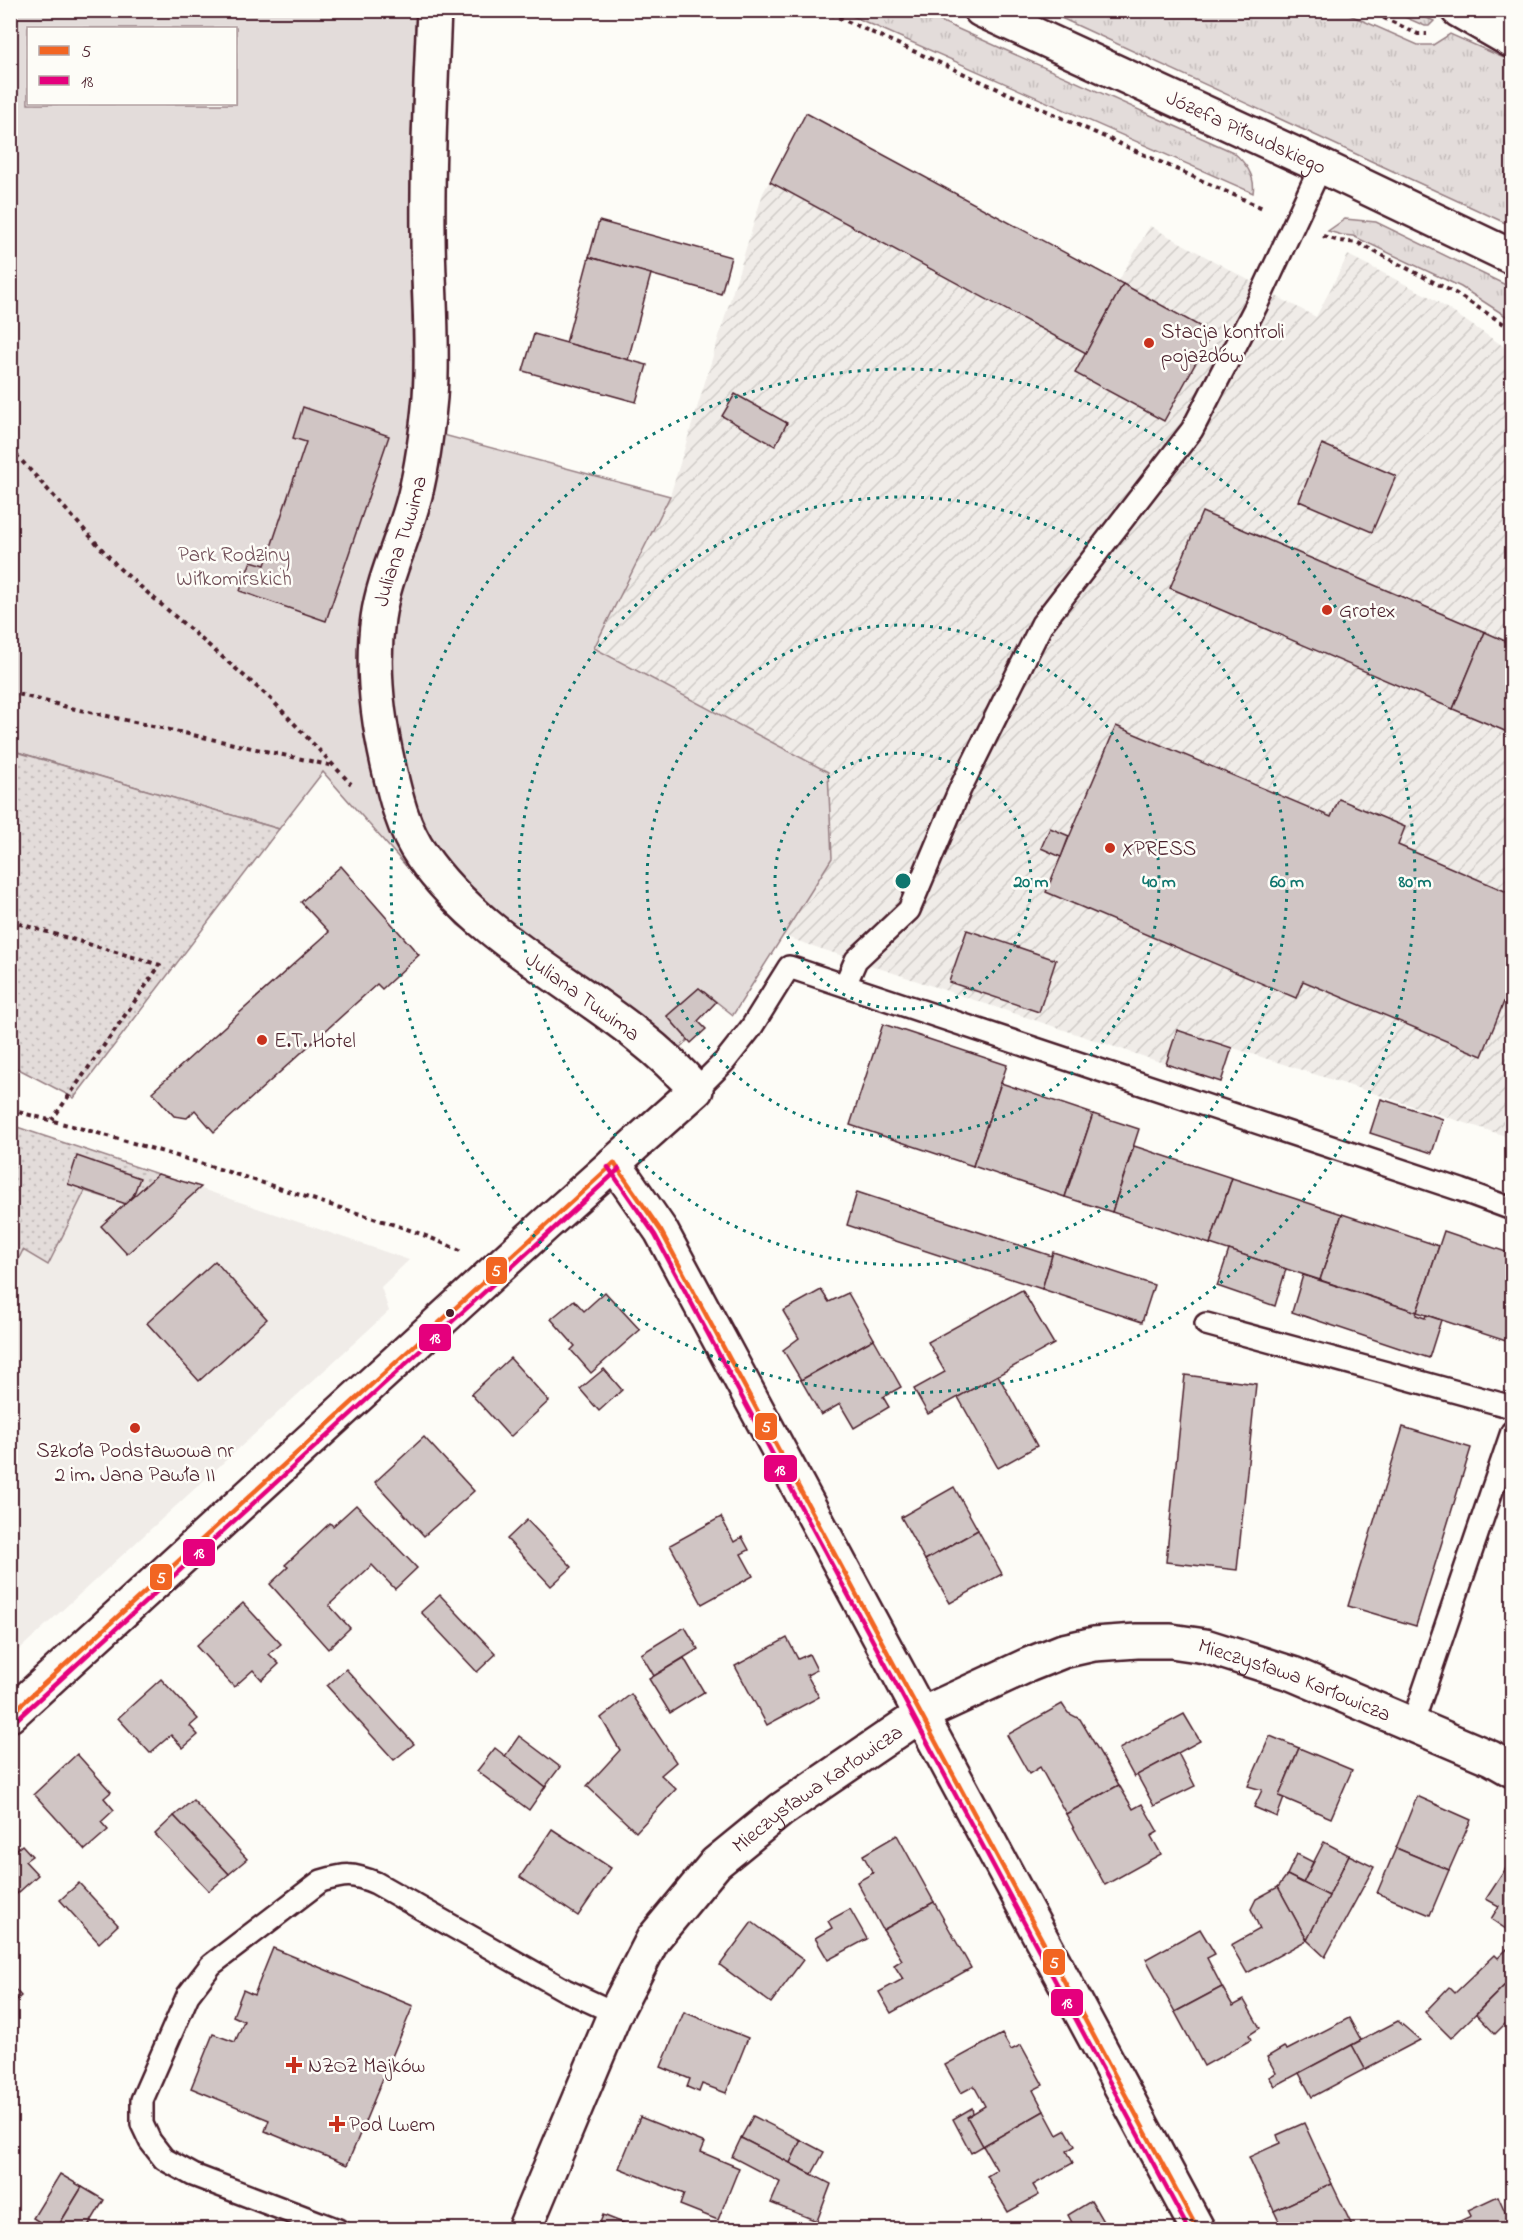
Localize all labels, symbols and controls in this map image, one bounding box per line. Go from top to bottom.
legend [27,27,237,105]
text: 5 [81,40,91,66]
text: 18 [81,70,94,96]
street label: Józefa Piłsudskiego [1161,84,1331,183]
place label: Stacja kontroli pojazdów [1161,318,1285,372]
marker: Stacja kontroli pojazdów [1142,336,1156,350]
street label: Juliana Tuwima [367,473,436,610]
park label: Park Rodziny Wiłkomirskich [176,541,292,595]
place label: Grotex [1339,597,1395,627]
marker: Grotex [1320,603,1334,617]
place label: XPRESS [1122,835,1196,865]
marker: XPRESS [1103,841,1117,855]
text: 20 m [1012,870,1049,896]
text: 40 m [1142,870,1176,896]
text: 60 m [1270,870,1304,896]
text: 80 m [1398,870,1432,896]
centre of rings [893,871,913,891]
street label: Juliana Tuwima [518,946,646,1050]
place label: E.T. Hotel [274,1027,356,1057]
marker: E.T. Hotel [255,1033,269,1047]
line badge: 5 [485,1256,508,1285]
text: 5 [491,1260,501,1284]
unlabelled marker [444,1307,456,1319]
line badge: 18 [418,1323,452,1352]
text: 18 [429,1327,441,1351]
line badge: 5 [754,1412,778,1441]
text: 5 [761,1416,771,1440]
marker: Szkoła Podstawowa nr 2 im. Jana Pawła II [128,1421,142,1435]
place label: Szkoła Podstawowa nr 2 im. Jana Pawła II [36,1437,234,1491]
line badge: 18 [763,1454,798,1483]
text: 18 [774,1459,786,1483]
line badge: 18 [182,1538,216,1567]
text: 18 [193,1542,205,1566]
line badge: 5 [149,1563,173,1591]
text: 5 [156,1567,166,1591]
street label: Mieczysława Karłowicza [1194,1632,1395,1731]
street label: Mieczysława Karłowicza [726,1718,909,1861]
line badge: 5 [1042,1948,1066,1976]
text: 5 [1049,1952,1059,1976]
line badge: 18 [1050,1988,1084,2017]
text: 18 [1061,1992,1073,2016]
place label: NZOZ Majków [308,2052,425,2082]
marker: NZOZ Majków [285,2056,303,2074]
place label: Pod Lwem [349,2111,435,2141]
marker: Pod Lwem [330,2117,344,2131]

